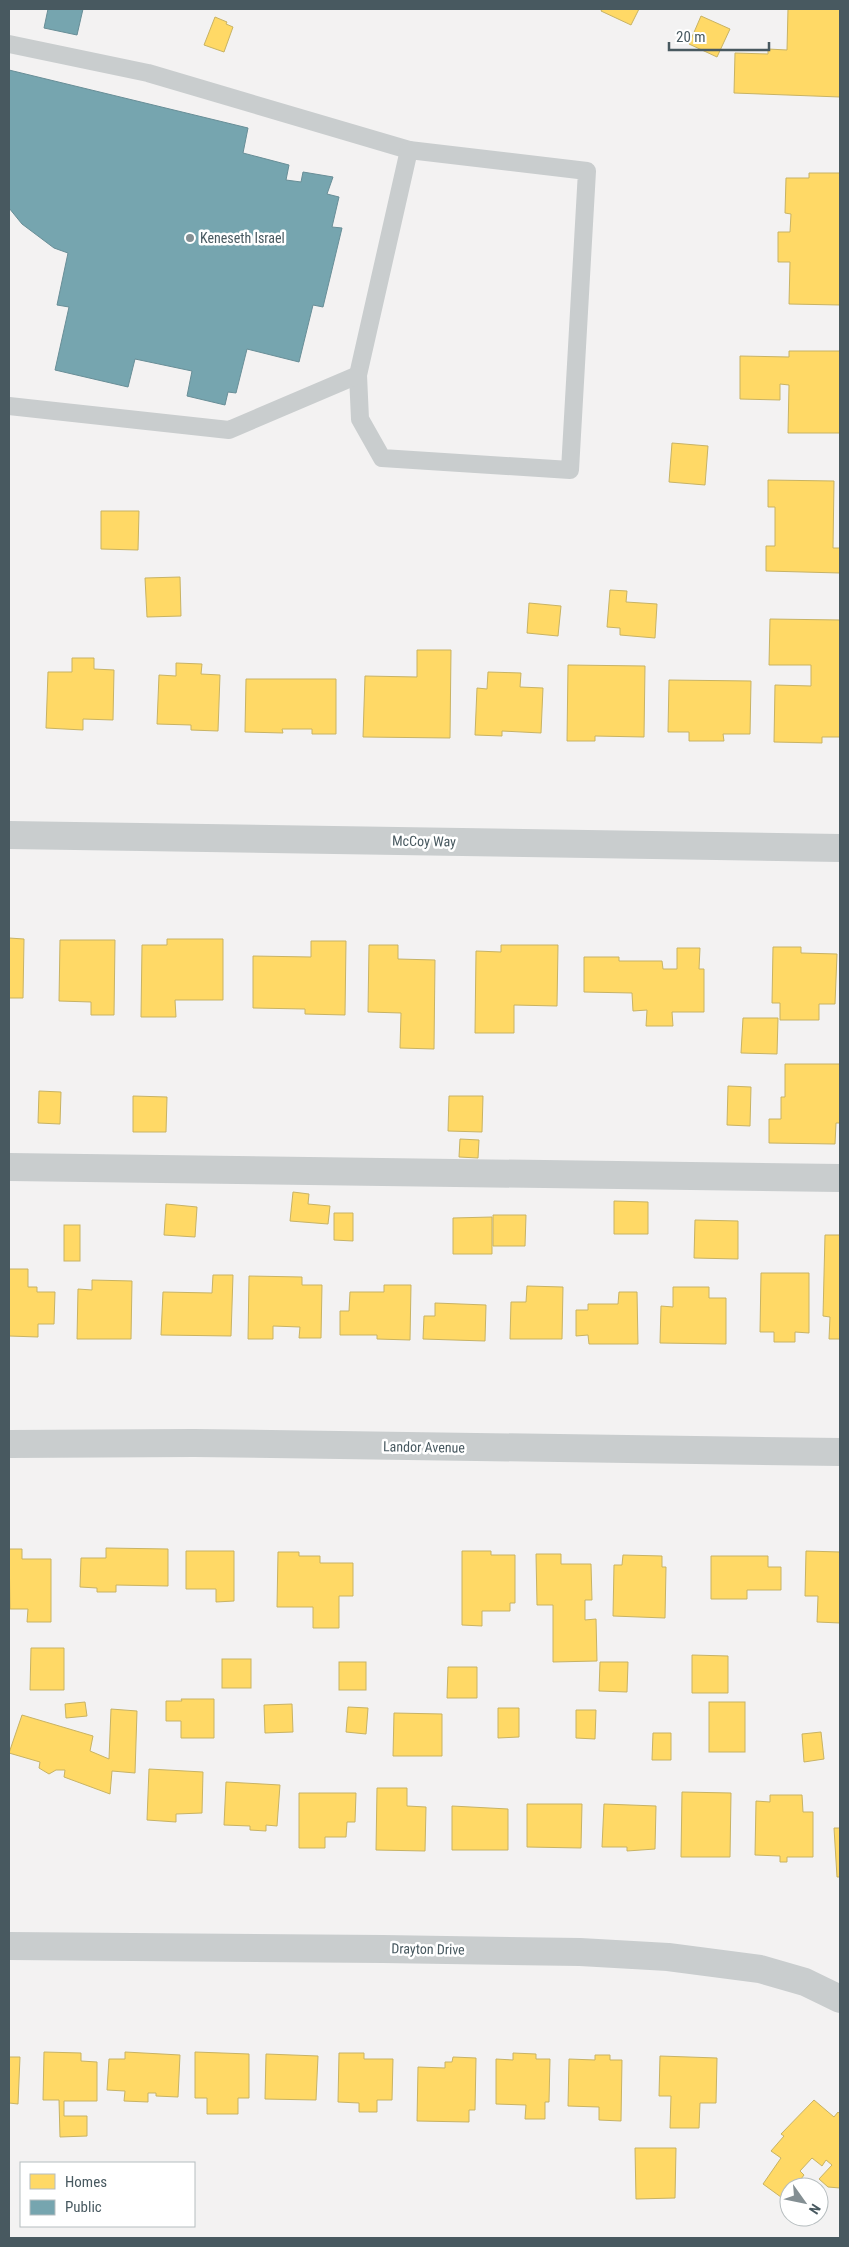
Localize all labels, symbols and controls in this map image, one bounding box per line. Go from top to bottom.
scale bar [669,20,769,52]
text: 20 m [676,28,706,46]
place label: Keneseth Israel [200,230,285,246]
marker: Keneseth Israel [184,232,196,244]
street label: McCoy Way [392,832,456,850]
street label: Landor Avenue [383,1438,466,1456]
street label: Drayton Drive [391,1940,465,1958]
legend [20,2162,195,2227]
text: Homes [65,2173,107,2191]
north arrow [779,2177,829,2227]
text: Public [65,2198,102,2216]
text: N [806,2201,824,2217]

